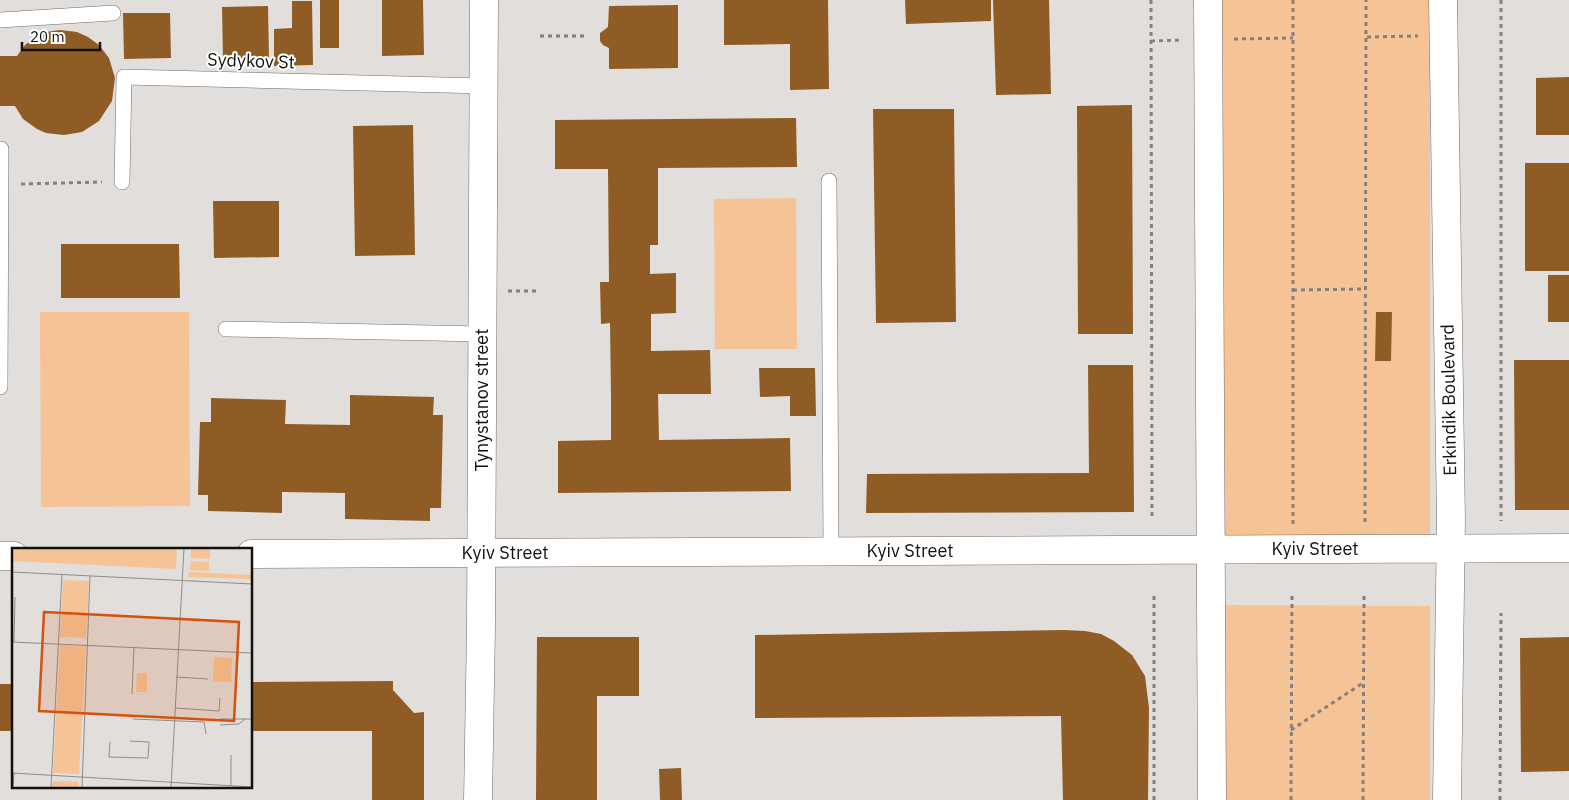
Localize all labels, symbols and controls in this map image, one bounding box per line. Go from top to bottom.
scale bar [22,20,100,52]
text: 20 m [30,27,65,46]
street label: Sydykov St [207,47,295,74]
street label: Erkindik Boulevard [1436,324,1461,476]
street label: Tynystanov street [470,329,493,471]
street label: Kyiv Street [1271,537,1359,560]
street label: Kyiv Street [866,539,954,562]
street label: Kyiv Street [461,541,549,564]
inset map [12,548,252,788]

